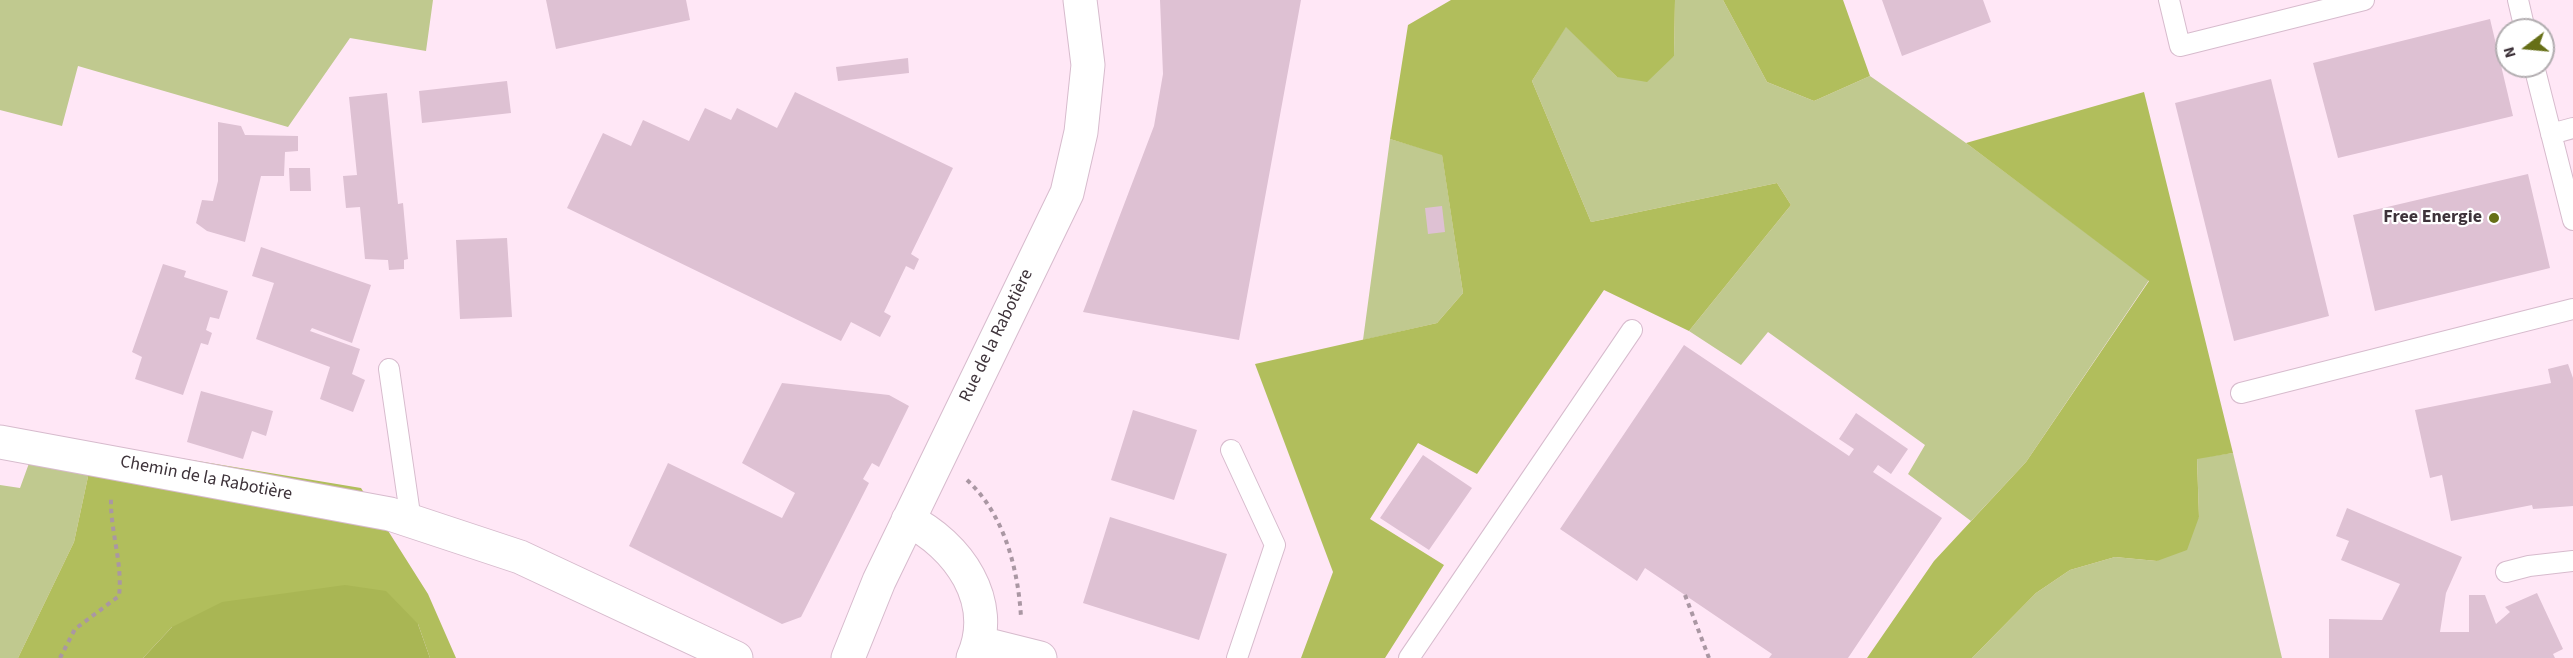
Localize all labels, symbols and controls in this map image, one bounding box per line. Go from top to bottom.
north arrow [2495,18,2555,78]
text: N [2498,44,2522,61]
place label: Free Energie [2383,207,2482,229]
marker: Free Energie [2487,211,2501,225]
street label: Rue de la Rabotière [955,266,1039,406]
street label: Chemin de la Rabotière [118,452,294,506]

